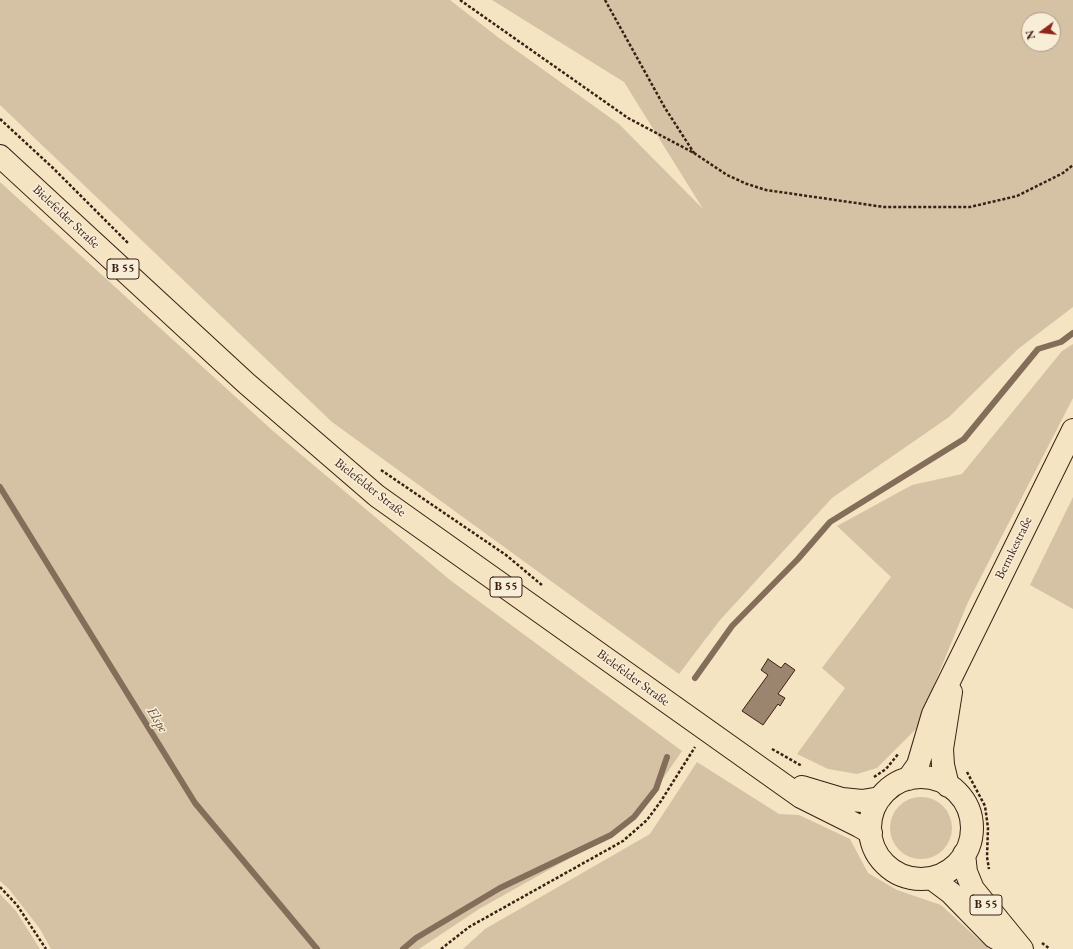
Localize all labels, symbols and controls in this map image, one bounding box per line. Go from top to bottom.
north arrow [1021,12,1061,52]
text: N [1022,29,1038,41]
street label: Bielefelder Straße [29,182,103,252]
road number: B 55 [107,259,139,279]
street label: Bielefelder Straße [331,455,409,521]
street label: Bermkestraße [992,514,1036,582]
road number: B 55 [490,577,522,597]
street label: Bielefelder Straße [594,646,672,710]
water label: Elspe [143,704,171,736]
road number: B 55 [970,895,1002,915]

